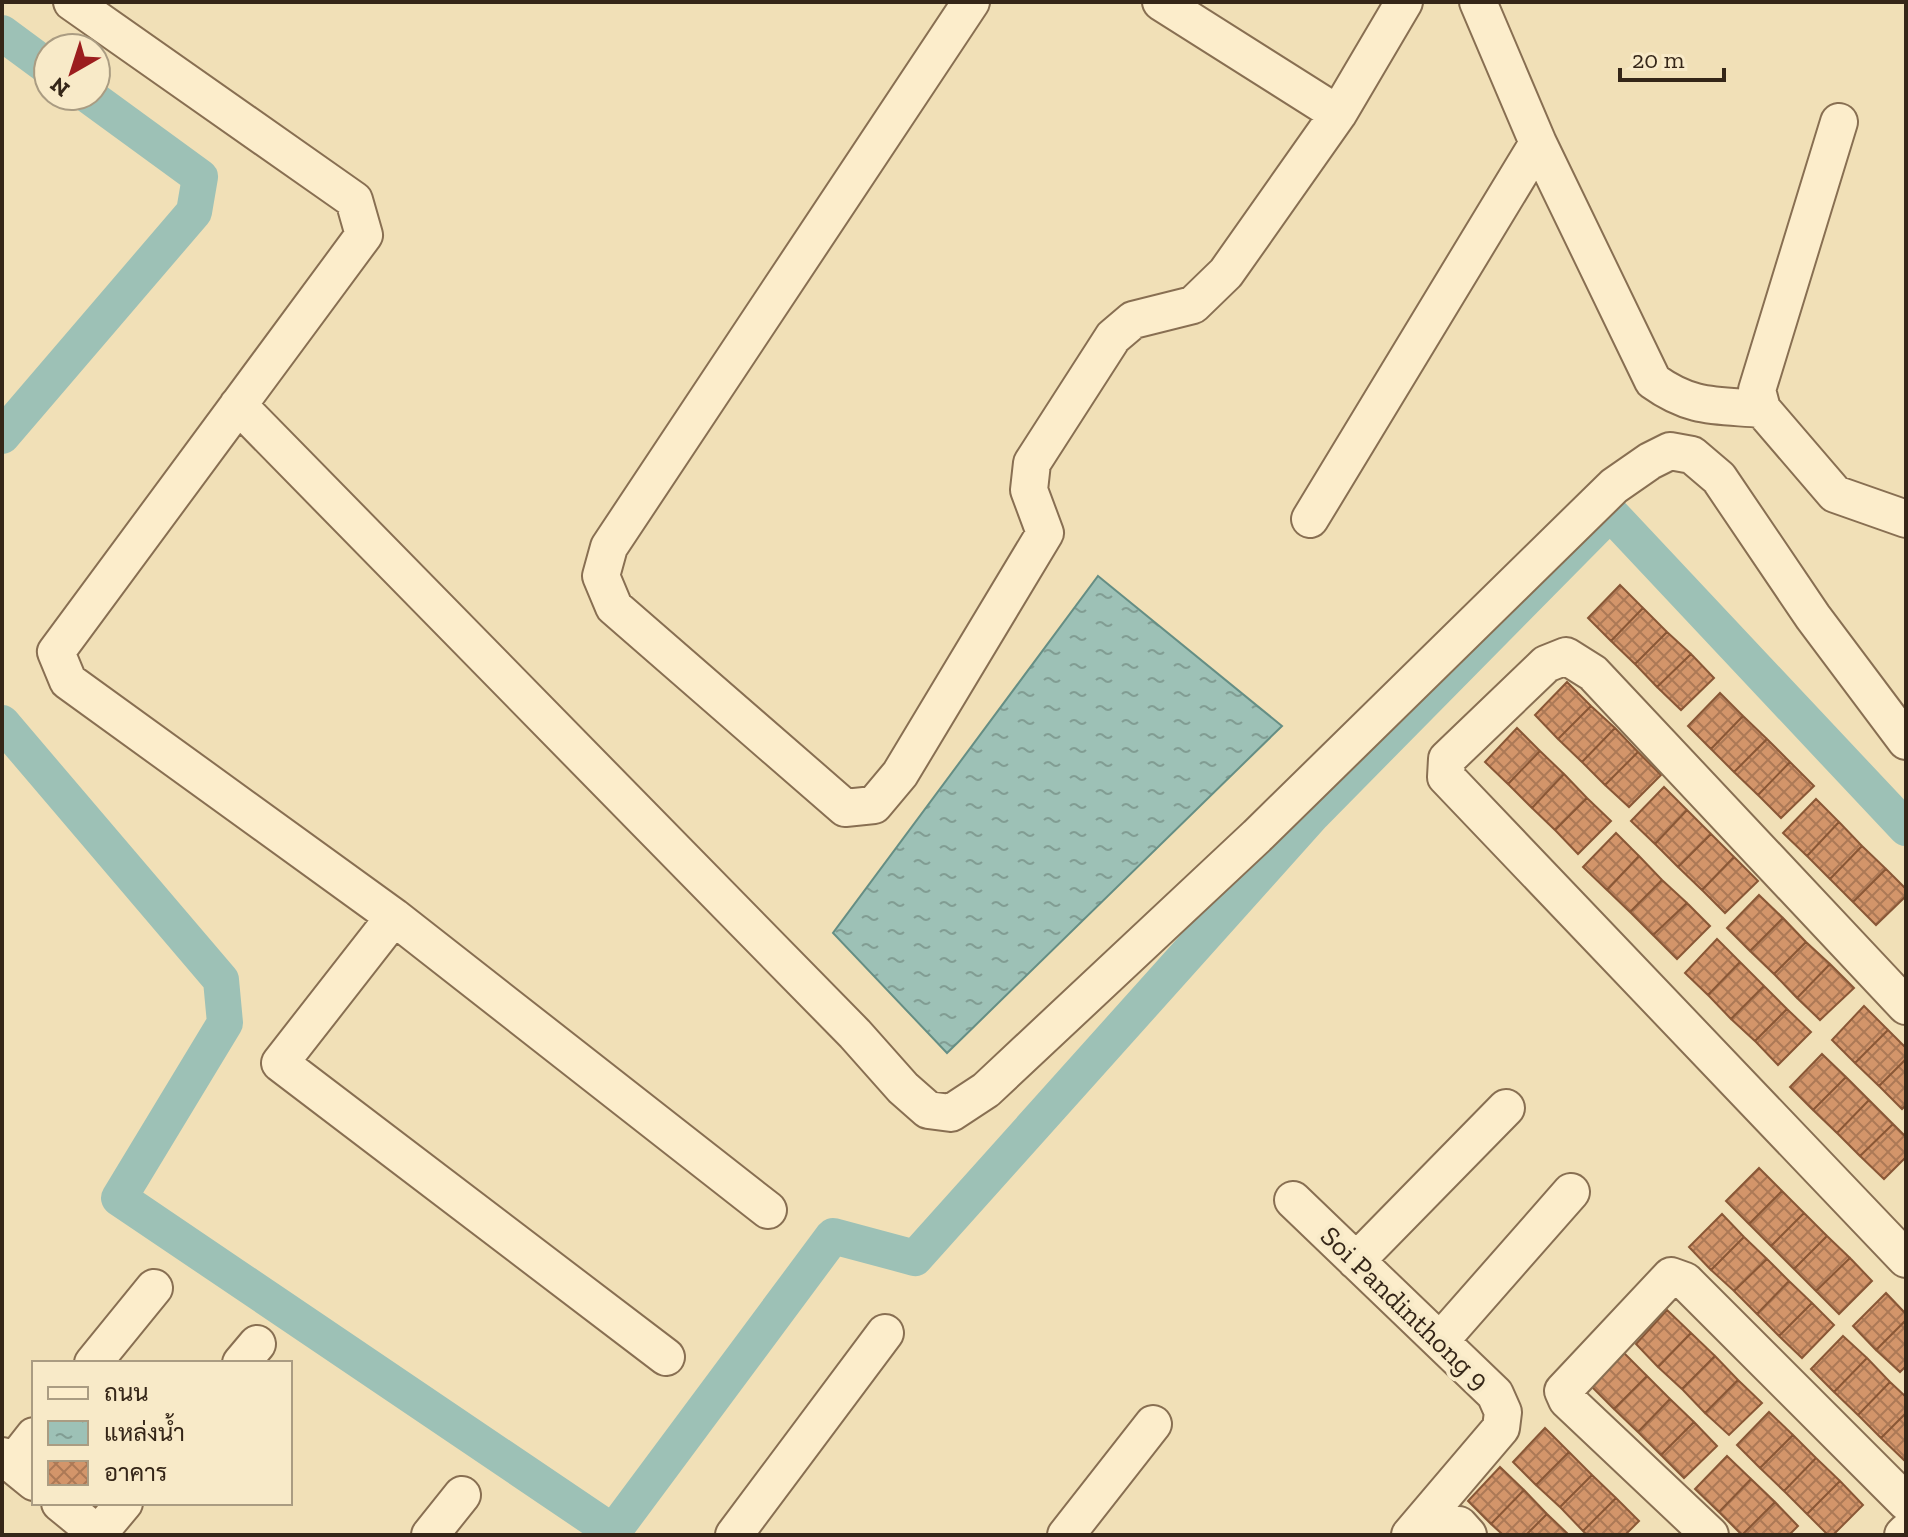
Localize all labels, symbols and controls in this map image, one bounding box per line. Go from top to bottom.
north arrow [32,32,112,112]
scale bar [1620,32,1724,82]
text: 20 m [1632,45,1685,74]
text: N [45,71,75,103]
street label: Soi Pandinthong 9 [1314,1219,1496,1397]
legend [32,1361,292,1505]
text: ถนน [104,1378,149,1407]
text: แหล่งน้ำ [104,1413,185,1447]
text: อาคาร [104,1458,167,1487]

